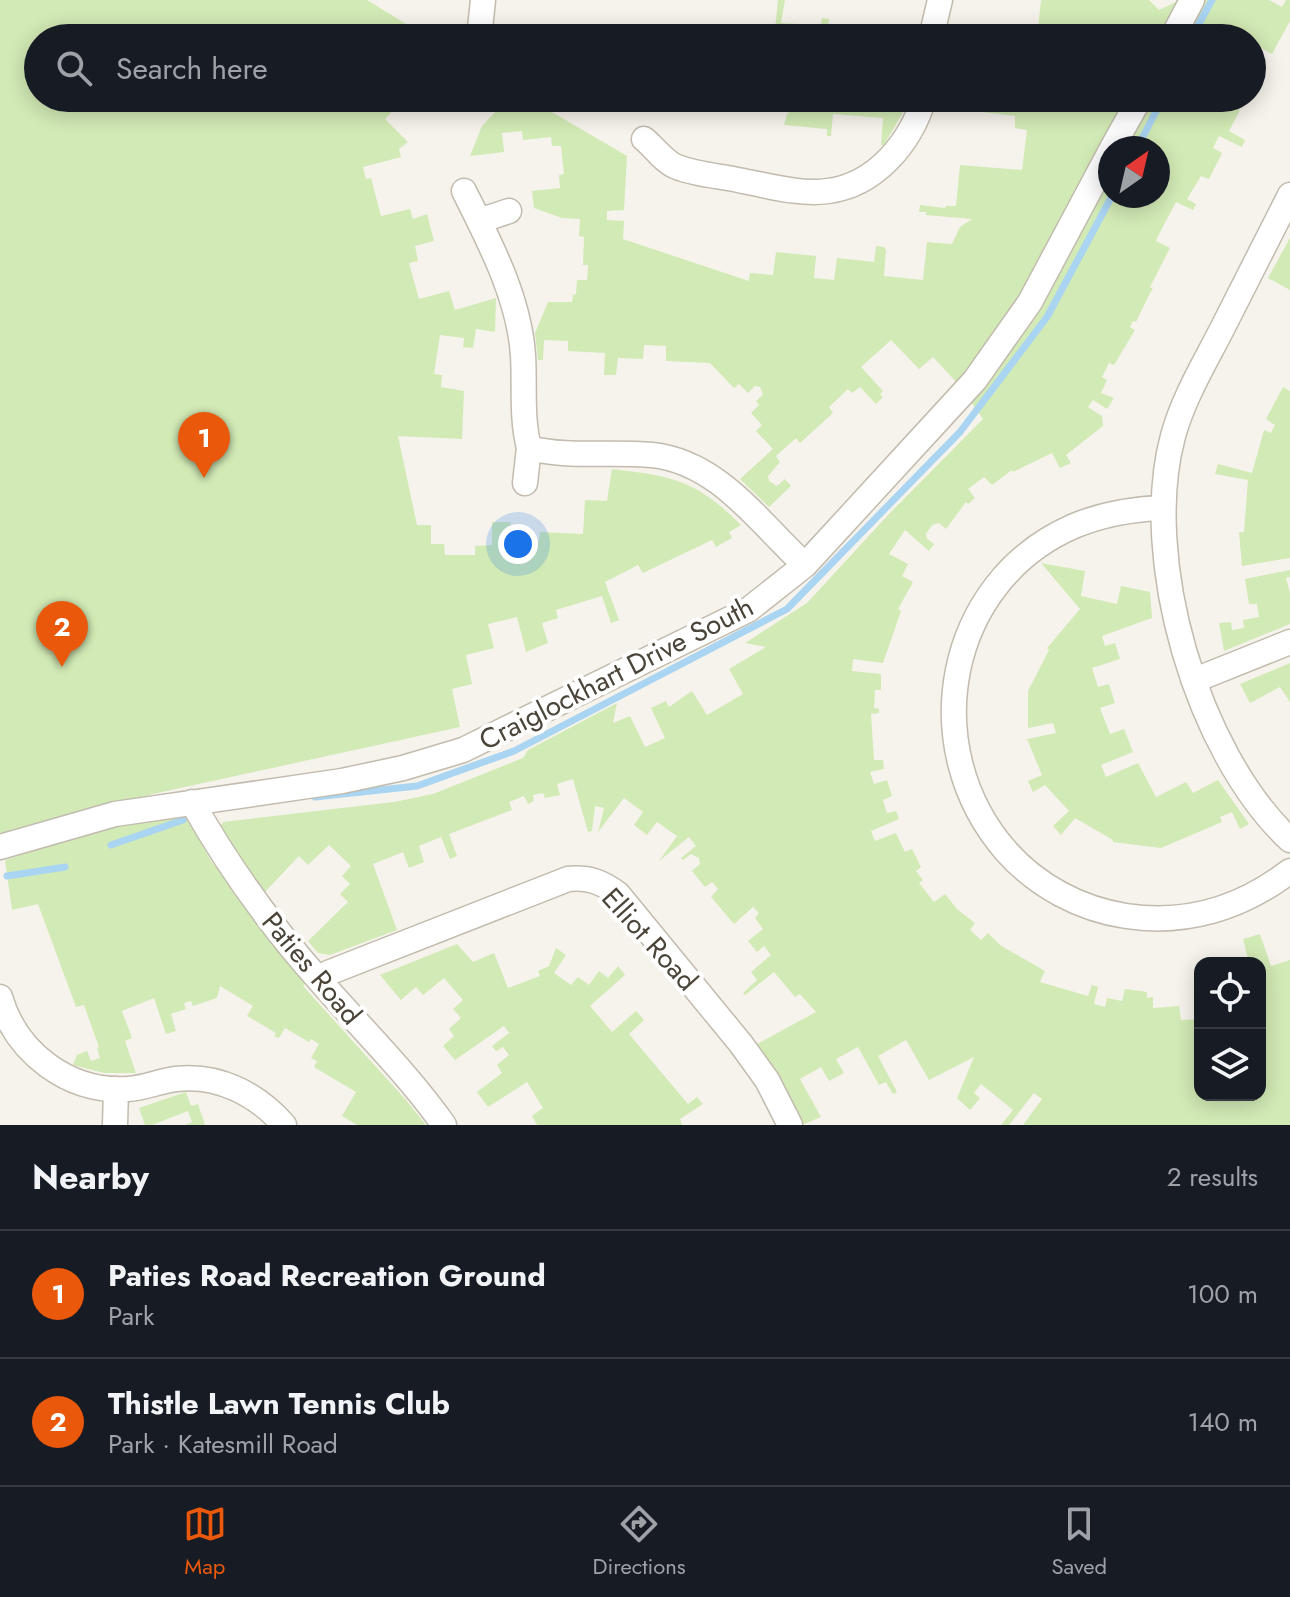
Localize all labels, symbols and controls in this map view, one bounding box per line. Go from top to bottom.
search box [24,24,1266,112]
icon: search [52,46,96,90]
text: Search here [116,47,268,90]
north arrow [1098,136,1170,208]
pin: 1 [178,412,230,478]
your location [498,524,538,564]
street label: Craiglockhart Drive South [472,586,761,761]
pin: 2 [36,601,88,667]
street label: Elliot Road [592,879,707,1000]
street label: Paties Road [252,903,371,1034]
map controls [1194,957,1266,1101]
button: locate [1194,957,1266,1029]
button: layers [1194,1029,1266,1101]
text: Nearby [32,1153,149,1202]
text: 2 results [1167,1158,1258,1196]
text: Paties Road Recreation Ground [108,1254,546,1297]
text: 1 [51,1275,65,1313]
text: 100 m [1187,1275,1258,1313]
text: Park [108,1297,154,1335]
text: Thistle Lawn Tennis Club [108,1382,450,1425]
text: 2 [49,1403,67,1441]
text: 140 m [1187,1403,1258,1441]
text: Park · Katesmill Road [108,1425,338,1463]
tab: Map [183,1502,227,1582]
tab: Directions [593,1502,686,1582]
tab: Saved [1051,1502,1107,1582]

